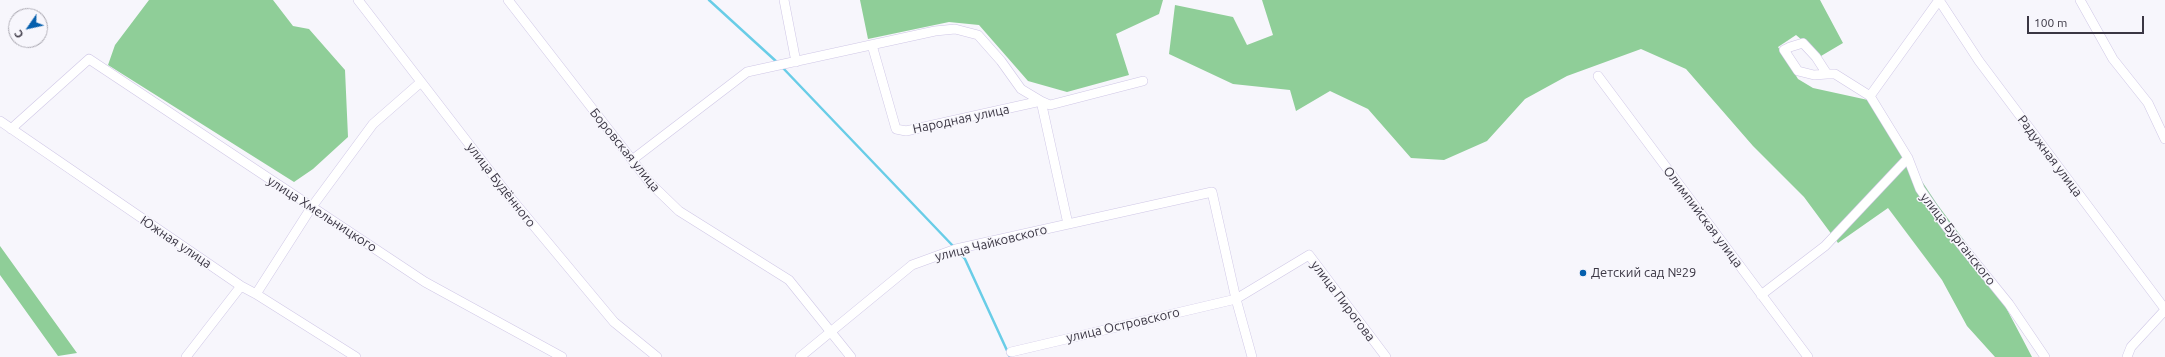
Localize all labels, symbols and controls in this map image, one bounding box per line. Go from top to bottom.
north arrow [8,8,48,48]
scale bar [2029,8,2146,34]
text: 100 m [2034,16,2067,29]
text: С [12,28,26,40]
street label: Народная улица [911,101,1011,137]
street label: Боровская улица [587,105,663,195]
street label: Радужная улица [2014,112,2086,200]
street label: улица Будённого [463,140,539,230]
street label: Олимпийская улица [1660,163,1746,271]
street label: улица Хмельницкого [264,173,380,255]
street label: улица Бурганского [1917,190,1999,288]
street label: Южная улица [137,212,215,272]
street label: улица Чайковского [933,222,1049,264]
street label: улица Пирогова [1308,258,1378,344]
place label: Детский сад №29 [1591,265,1696,281]
marker: Детский сад №29 [1578,268,1588,278]
street label: улица Островского [1065,304,1181,346]

